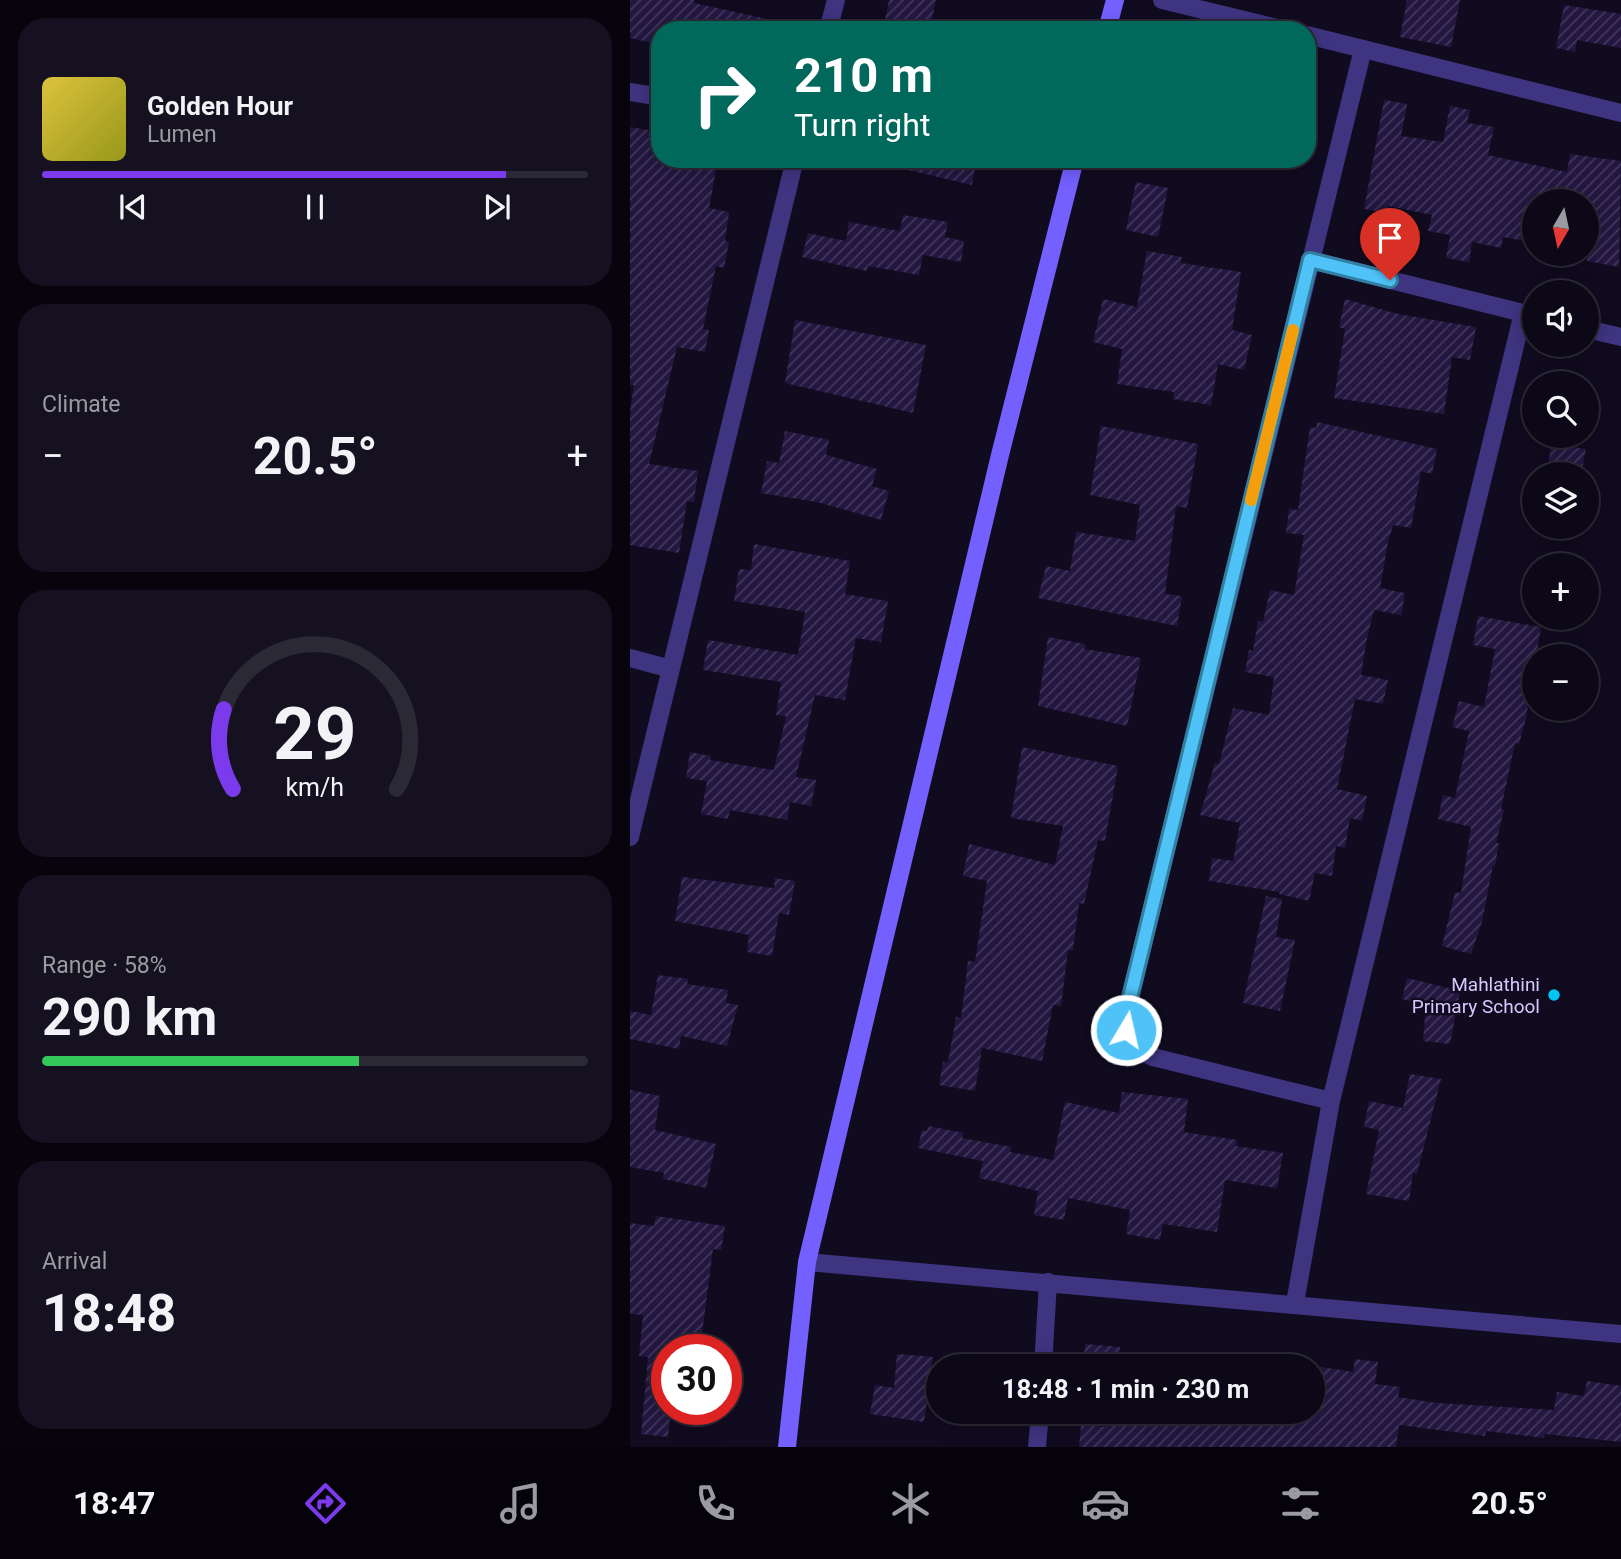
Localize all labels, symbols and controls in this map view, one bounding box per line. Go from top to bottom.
text: 210 m [794,47,933,104]
icon: right [679,49,770,140]
text: Golden Hour [147,91,293,121]
text: Turn right [794,106,930,144]
text: Lumen [147,121,217,148]
icon: previous [114,188,152,226]
icon: pause [296,188,334,226]
icon: next [478,188,516,226]
north arrow [1522,189,1600,266]
map controls [1522,189,1599,721]
pin [1360,208,1420,280]
icon: arrive [1371,219,1409,257]
button: sound [1522,280,1599,357]
button: search [1522,371,1599,448]
text: Climate [42,391,121,418]
text: 20.5° [253,426,378,487]
text: − [42,434,64,478]
text: + [566,434,588,478]
button: layers [1522,462,1599,539]
button: + [1522,553,1599,630]
button: − [1522,644,1599,721]
text: 29 [273,692,357,778]
text: km/h [286,773,344,802]
text: Range · 58% [42,952,167,979]
place label: Mahlathini Primary School [1412,973,1540,1018]
text: 290 km [42,987,217,1048]
marker: Mahlathini Primary School [1546,987,1562,1003]
position arrow [1089,993,1163,1067]
text: Arrival [42,1248,107,1275]
text: 18:48 [42,1283,176,1344]
speed limit sign: 30 [651,1334,742,1425]
text: 18:48 · 1 min · 230 m [1002,1374,1249,1404]
icon: directions [301,1479,350,1528]
icon: music [496,1479,545,1528]
icon: phone [691,1479,740,1528]
icon: climate [886,1479,935,1528]
icon: car [1081,1479,1130,1528]
icon: filters [1276,1479,1325,1528]
text: 18:47 [73,1484,155,1522]
text: 20.5° [1471,1484,1548,1522]

